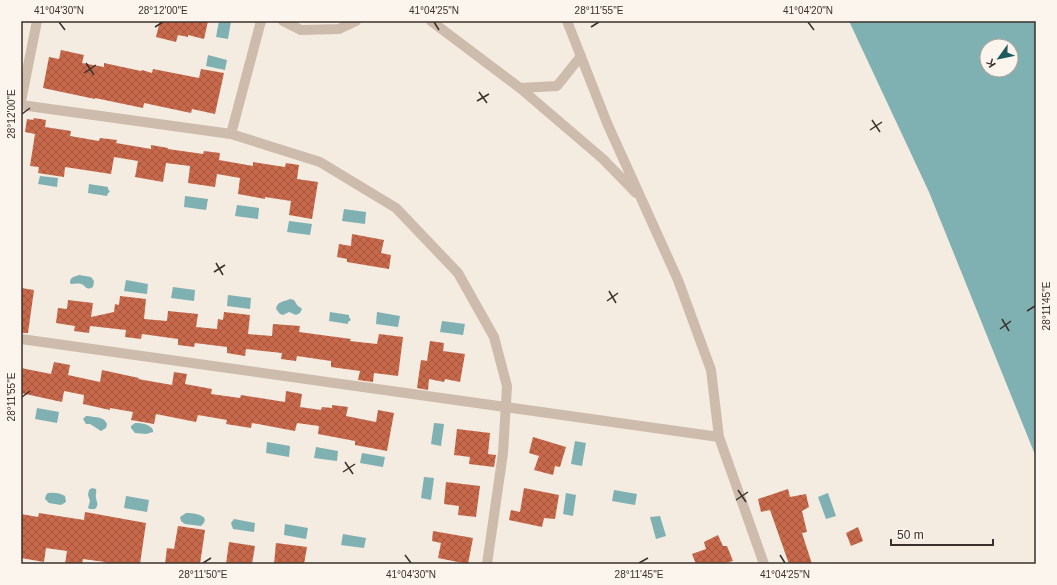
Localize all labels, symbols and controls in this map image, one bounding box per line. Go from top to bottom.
text: 41°04'30"N [34,5,84,16]
text: 28°12'00"E [138,5,188,16]
text: 41°04'25"N [409,5,459,16]
text: 28°11'55"E [575,5,624,16]
text: 41°04'20"N [783,5,833,16]
north arrow [979,38,1019,78]
text: K [983,57,998,70]
text: 28°12'00"E [6,89,17,139]
text: 28°11'45"E [1041,281,1052,330]
text: 28°11'55"E [6,372,17,421]
scale bar [891,521,993,547]
text: 50 m [897,528,924,542]
text: 28°11'50"E [179,569,228,580]
text: 41°04'30"N [386,569,436,580]
text: 28°11'45"E [615,569,664,580]
text: 41°04'25"N [760,569,810,580]

